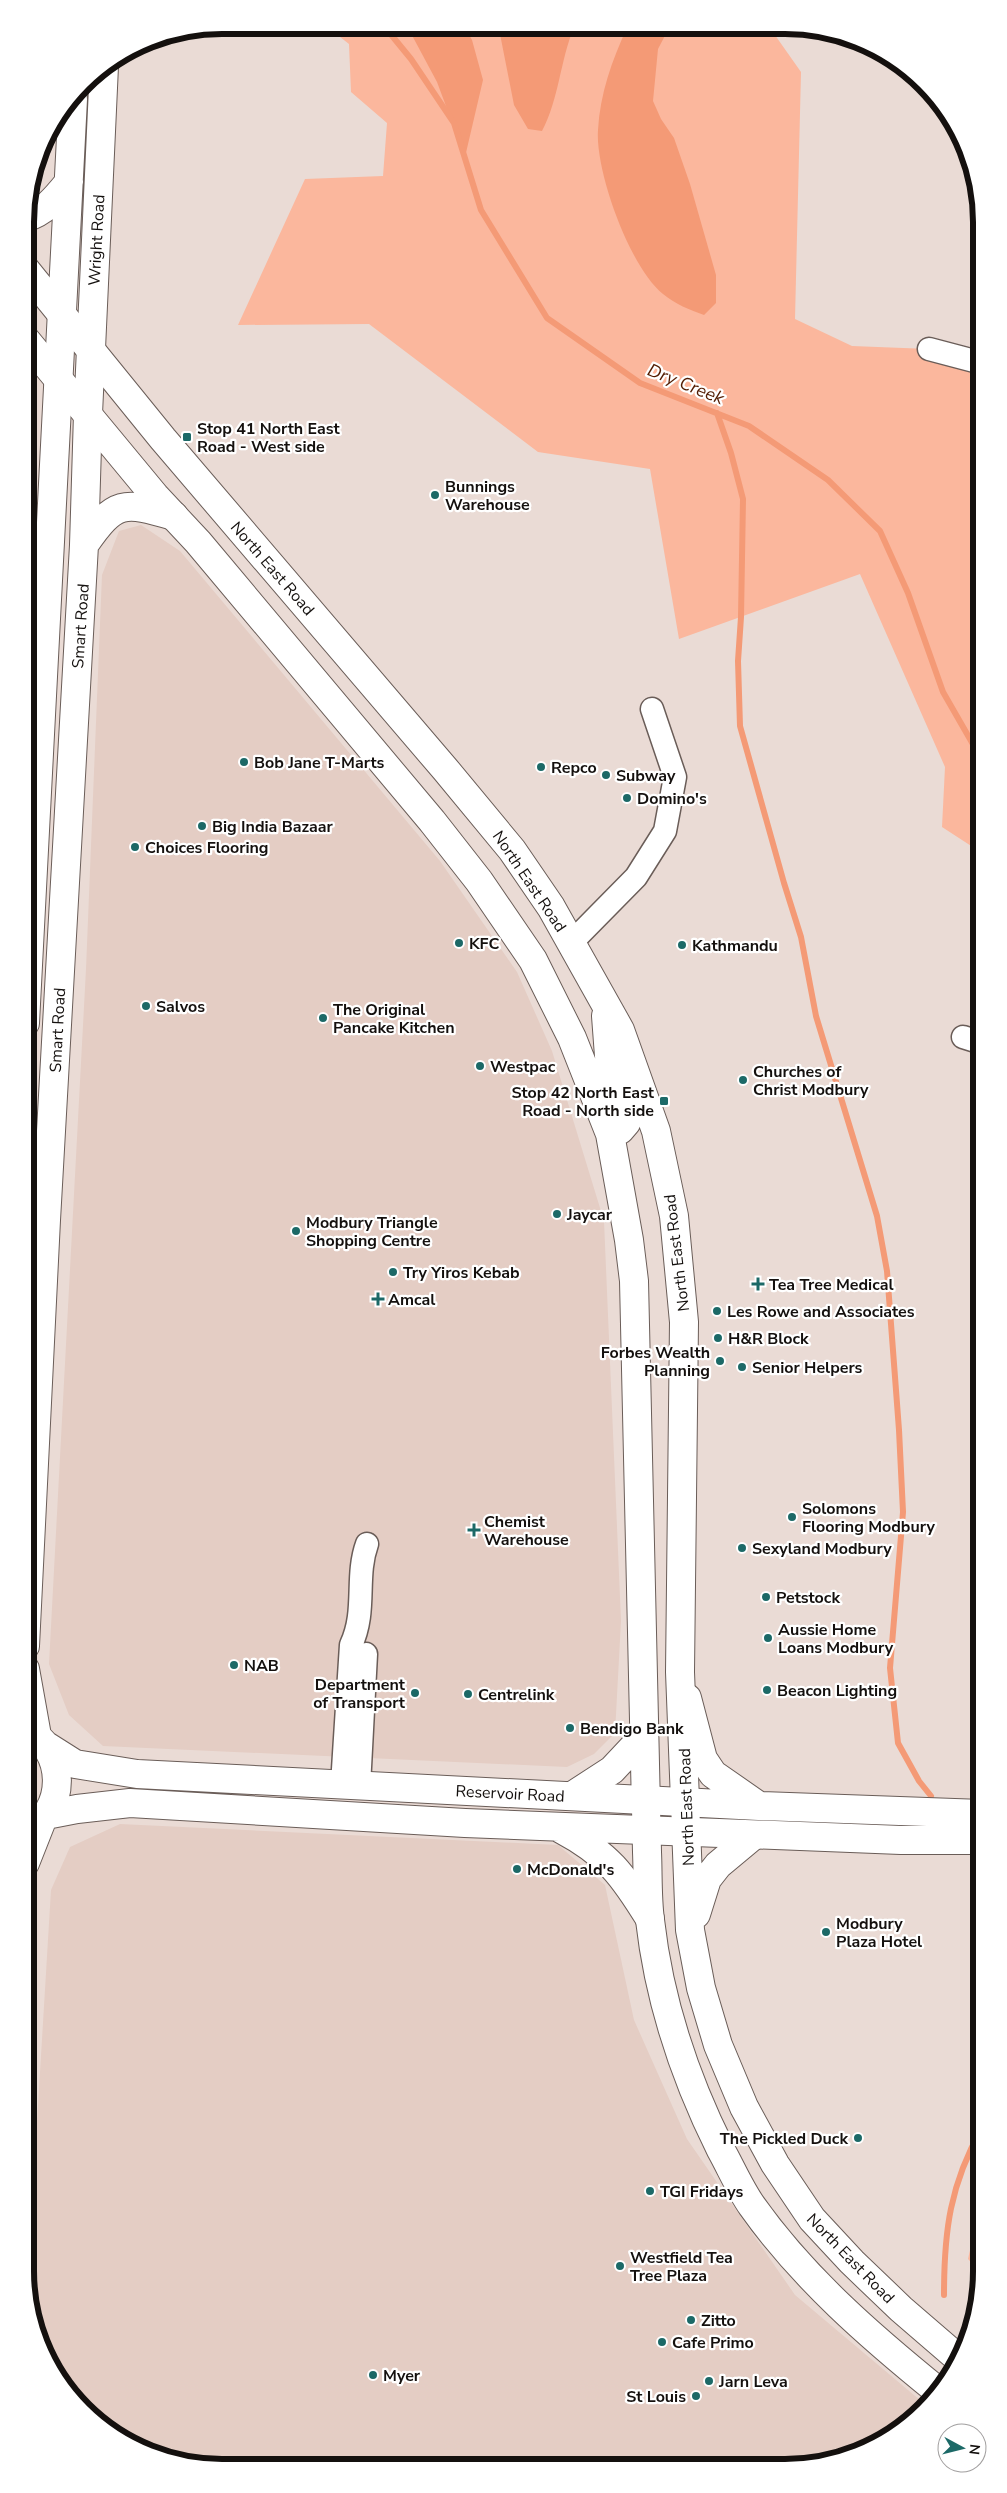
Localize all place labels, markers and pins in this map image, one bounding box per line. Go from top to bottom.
place label: Stop 41 North East Road - West side [197,418,340,458]
marker: Stop 41 North East Road - West side [181,431,193,443]
place label: Bunnings Warehouse [445,476,530,516]
marker: Bunnings Warehouse [429,489,441,501]
place label: Bob Jane T-Marts [254,752,385,774]
marker: Bob Jane T-Marts [238,756,250,768]
place label: Repco [551,757,597,779]
marker: Repco [535,761,547,773]
place label: Subway [616,765,676,787]
marker: Subway [600,769,612,781]
place label: Domino's [637,788,707,810]
marker: Domino's [621,792,633,804]
place label: Big India Bazaar [212,816,333,838]
marker: Big India Bazaar [196,820,208,832]
place label: Choices Flooring [145,837,269,859]
marker: Choices Flooring [129,841,141,853]
place label: KFC [469,933,499,955]
place label: Kathmandu [692,935,778,957]
marker: KFC [453,937,465,949]
marker: Kathmandu [676,939,688,951]
place label: Salvos [156,996,205,1018]
place label: The Original Pancake Kitchen [333,999,455,1039]
marker: Salvos [140,1000,152,1012]
marker: The Original Pancake Kitchen [317,1012,329,1024]
place label: Westpac [490,1056,556,1078]
marker: Westpac [474,1060,486,1072]
place label: Churches of Christ Modbury [753,1061,869,1101]
marker: Churches of Christ Modbury [737,1074,749,1086]
place label: Stop 42 North East Road - North side [511,1082,655,1122]
marker: Stop 42 North East Road - North side [658,1095,670,1107]
place label: Jaycar [566,1204,613,1226]
marker: Jaycar [551,1208,563,1220]
place label: Modbury Triangle Shopping Centre [306,1212,438,1252]
marker: Modbury Triangle Shopping Centre [290,1225,302,1237]
place label: Try Yiros Kebab [403,1262,520,1284]
marker: Try Yiros Kebab [387,1266,399,1278]
place label: Tea Tree Medical [769,1274,894,1296]
marker: Tea Tree Medical [751,1277,765,1291]
place label: Amcal [388,1289,435,1311]
marker: Amcal [372,1293,384,1305]
place label: Les Rowe and Associates [727,1301,915,1323]
marker: Les Rowe and Associates [711,1305,723,1317]
place label: H&R Block [728,1328,809,1350]
marker: H&R Block [712,1332,724,1344]
place label: Forbes Wealth Planning [601,1342,710,1382]
marker: Forbes Wealth Planning [714,1355,726,1367]
place label: Senior Helpers [752,1357,863,1379]
marker: Senior Helpers [736,1361,748,1373]
place label: Solomons Flooring Modbury [802,1498,935,1538]
place label: Chemist Warehouse [484,1511,569,1551]
marker: Solomons Flooring Modbury [786,1511,798,1523]
marker: Chemist Warehouse [468,1524,480,1536]
place label: Sexyland Modbury [752,1538,892,1560]
marker: Sexyland Modbury [736,1542,748,1554]
place label: Petstock [776,1587,840,1609]
marker: Petstock [760,1591,772,1603]
place label: Aussie Home Loans Modbury [778,1619,894,1659]
marker: Aussie Home Loans Modbury [762,1632,774,1644]
place label: NAB [244,1655,279,1677]
marker: NAB [228,1659,240,1671]
place label: Department of Transport [313,1674,406,1714]
place label: Beacon Lighting [777,1680,897,1702]
place label: Centrelink [478,1684,555,1706]
marker: Beacon Lighting [761,1684,773,1696]
marker: Department of Transport [409,1687,421,1699]
marker: Centrelink [462,1688,474,1700]
place label: Bendigo Bank [580,1718,684,1740]
marker: Bendigo Bank [564,1722,576,1734]
place label: McDonald's [527,1859,614,1881]
marker: McDonald's [511,1863,523,1875]
place label: Modbury Plaza Hotel [836,1913,922,1953]
marker: Modbury Plaza Hotel [820,1926,832,1938]
place label: The Pickled Duck [720,2128,848,2150]
marker: The Pickled Duck [852,2132,864,2144]
place label: TGI Fridays [660,2181,744,2203]
marker: TGI Fridays [644,2185,656,2197]
place label: Westfield Tea Tree Plaza [630,2247,733,2287]
marker: Westfield Tea Tree Plaza [614,2260,626,2272]
place label: Zitto [701,2310,736,2332]
marker: Zitto [685,2314,697,2326]
place label: Cafe Primo [672,2332,754,2354]
marker: Cafe Primo [656,2336,668,2348]
place label: Myer [383,2365,421,2387]
marker: Myer [367,2369,379,2381]
place label: Jarn Leva [718,2371,788,2393]
marker: Jarn Leva [703,2375,715,2387]
place label: St Louis [626,2386,686,2408]
marker: St Louis [690,2390,702,2402]

